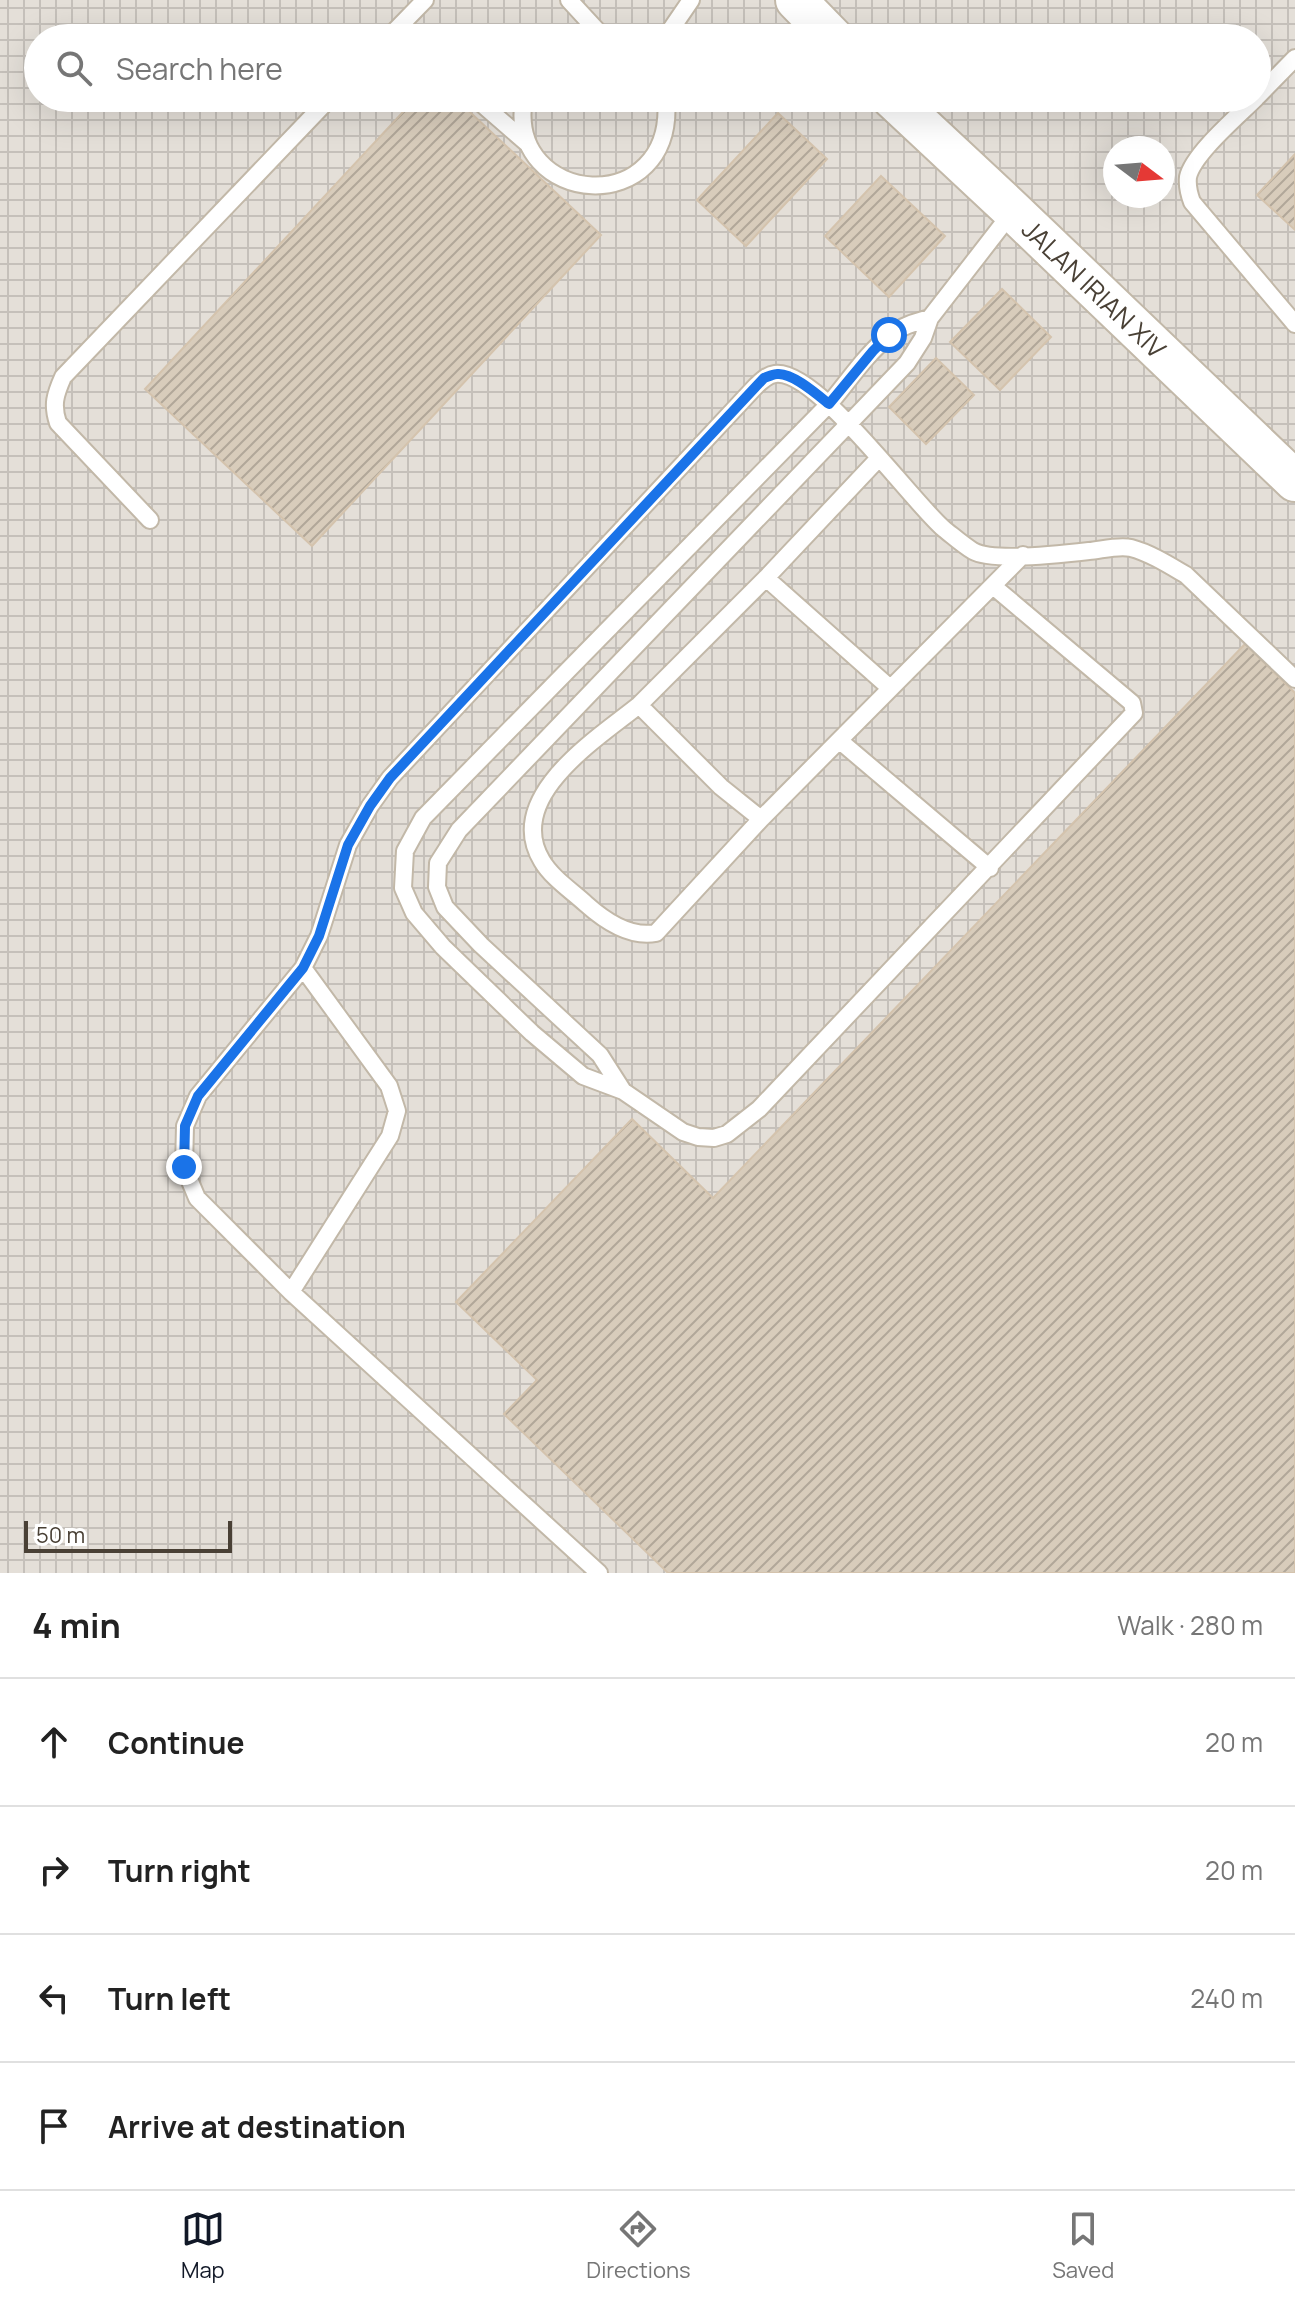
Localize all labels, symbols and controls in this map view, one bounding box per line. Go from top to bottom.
search box [24,24,1271,112]
icon: search [52,46,96,90]
text: Search here [116,48,283,89]
north arrow [1103,136,1175,208]
street label: JALAN IRIAN XIV [1014,211,1174,366]
route start [871,317,907,353]
route end [166,1149,202,1185]
scale bar [24,1517,232,1553]
text: 50 m [36,1520,85,1550]
text: 4 min [32,1602,121,1648]
text: Walk · 280 m [1117,1607,1263,1643]
icon: ahead [32,1720,76,1764]
text: Continue [108,1722,244,1763]
text: 20 m [1205,1724,1263,1760]
icon: right [32,1848,76,1892]
text: Turn right [108,1850,251,1891]
text: 20 m [1205,1852,1263,1888]
icon: left [32,1976,76,2020]
text: Turn left [108,1978,231,2019]
text: 240 m [1190,1980,1263,2016]
icon: arrive [32,2104,76,2148]
text: Arrive at destination [108,2106,406,2147]
tab: Map [181,2207,225,2285]
tab: Directions [586,2207,691,2285]
tab: Saved [1052,2207,1114,2285]

